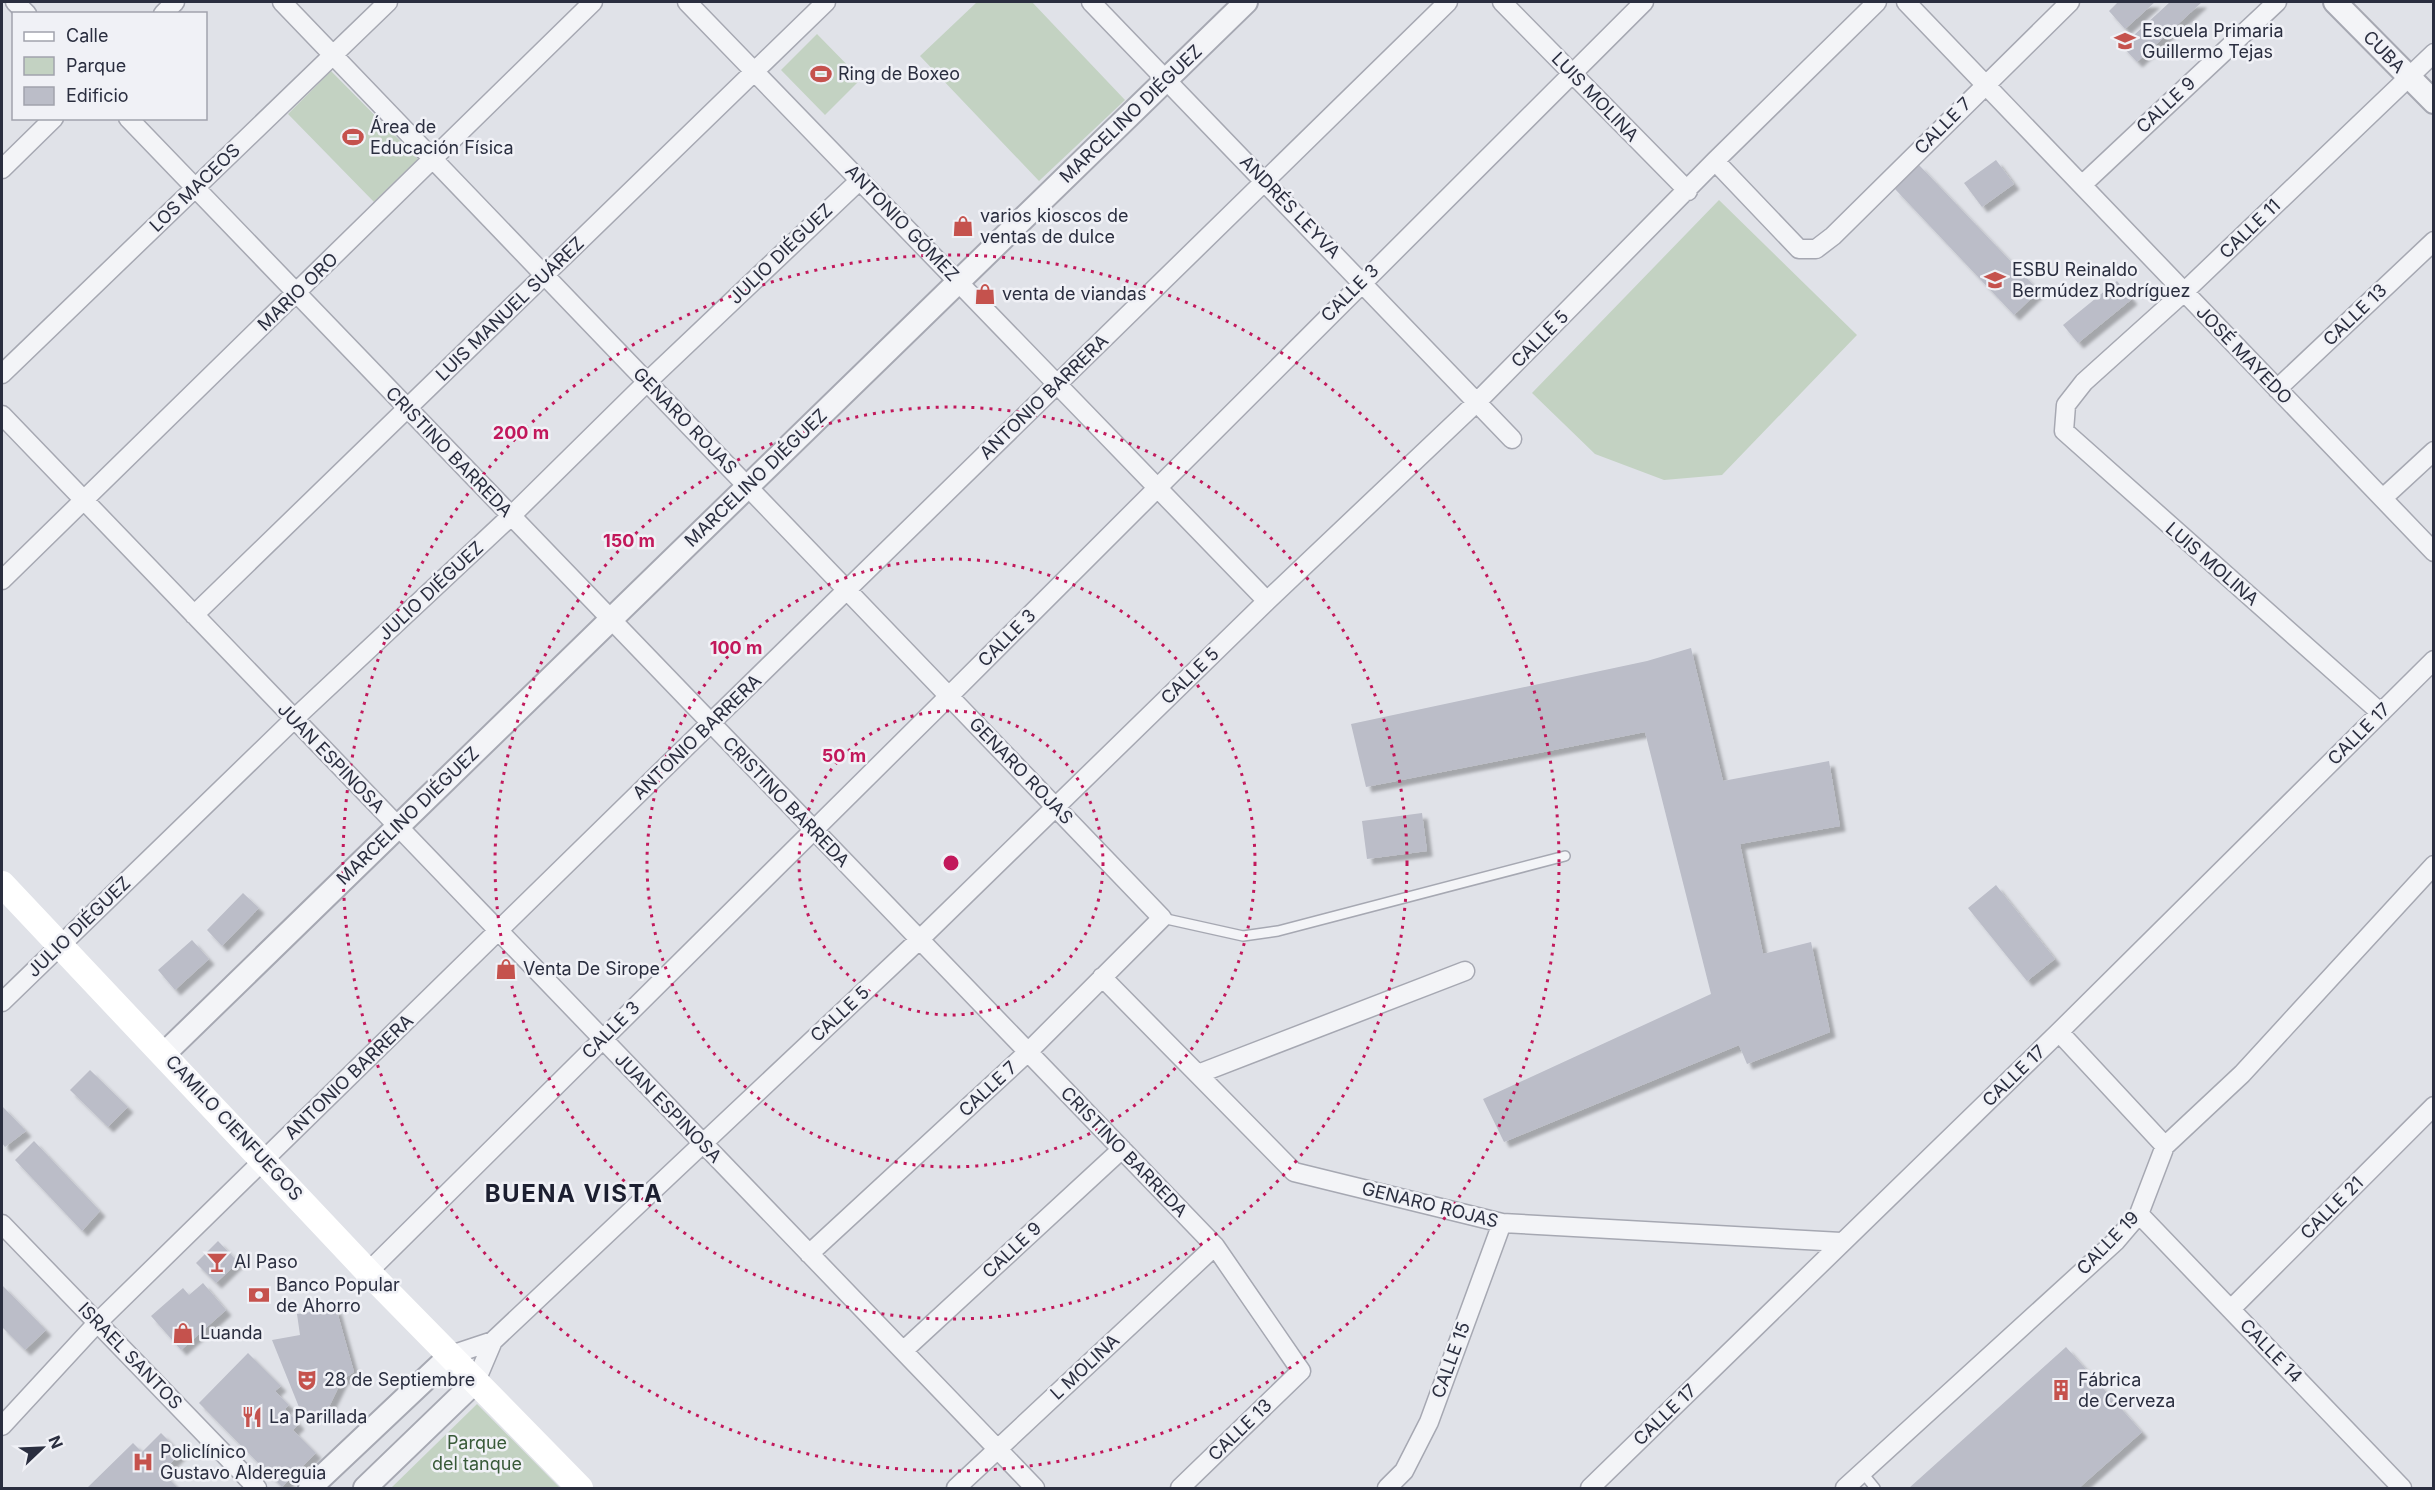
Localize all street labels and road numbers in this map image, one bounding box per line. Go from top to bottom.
street label: CUBA [2359,26,2410,77]
street label: MARCELINO DIÉGUEZ [1055,40,1206,187]
street label: LUIS MOLINA [1548,48,1643,146]
street label: CALLE 9 [2132,72,2199,137]
street label: CALLE 7 [1910,93,1975,158]
street label: LOS MACEOS [145,139,244,236]
street label: ANDRÉS LEYVA [1236,150,1345,262]
street label: ANTONIO GÓMEZ [841,159,964,285]
street label: CALLE 11 [2215,195,2284,263]
street label: JULIO DIÉGUEZ [724,198,837,308]
street label: LUIS MANUEL SUÁREZ [431,232,588,385]
street label: MARIO ORO [253,248,342,335]
street label: CALLE 3 [1317,260,1383,326]
street label: CALLE 13 [2319,279,2391,350]
street label: JOSÉ MAYEDO [2192,300,2297,408]
street label: CALLE 5 [1507,306,1573,372]
street label: ANTONIO BARRERA [975,330,1112,463]
street label: GENARO ROJAS [629,363,742,478]
street label: CRISTINO BARREDA [382,382,517,521]
street label: MARCELINO DIÉGUEZ [680,404,831,551]
street label: LUIS MOLINA [2162,518,2263,610]
street label: JULIO DIÉGUEZ [373,536,487,644]
street label: CALLE 3 [974,605,1040,671]
street label: CALLE 5 [1156,643,1223,708]
street label: ANTONIO BARRERA [628,670,765,803]
street label: JUAN ESPINOSA [274,698,389,817]
street label: CALLE 17 [2323,698,2394,769]
street label: GENARO ROJAS [965,713,1078,828]
street label: CRISTINO BARREDA [719,732,854,871]
street label: MARCELINO DIÉGUEZ [332,742,483,889]
street label: JULIO DIÉGUEZ [22,871,135,981]
street label: CALLE 5 [806,981,873,1046]
street label: CALLE 3 [578,997,644,1063]
street label: ANTONIO BARRERA [280,1010,417,1143]
street label: CALLE 17 [1978,1041,2049,1111]
street label: JUAN ESPINOSA [611,1048,726,1167]
street label: CAMILO CIENFUEGOS [162,1051,307,1205]
street label: CALLE 7 [954,1057,1021,1121]
street label: CRISTINO BARREDA [1057,1082,1192,1221]
street label: CALLE 21 [2296,1172,2367,1243]
street label: GENARO ROJAS [1360,1177,1501,1232]
street label: CALLE 19 [2072,1207,2143,1279]
street label: CALLE 9 [978,1217,1045,1282]
street label: ISRAEL SANTOS [74,1298,187,1413]
street label: CALLE 14 [2236,1314,2307,1387]
street label: CALLE 15 [1427,1319,1474,1401]
street label: L MOLINA [1046,1330,1123,1404]
street label: CALLE 17 [1629,1380,1700,1450]
street label: CALLE 13 [1204,1394,1276,1465]

